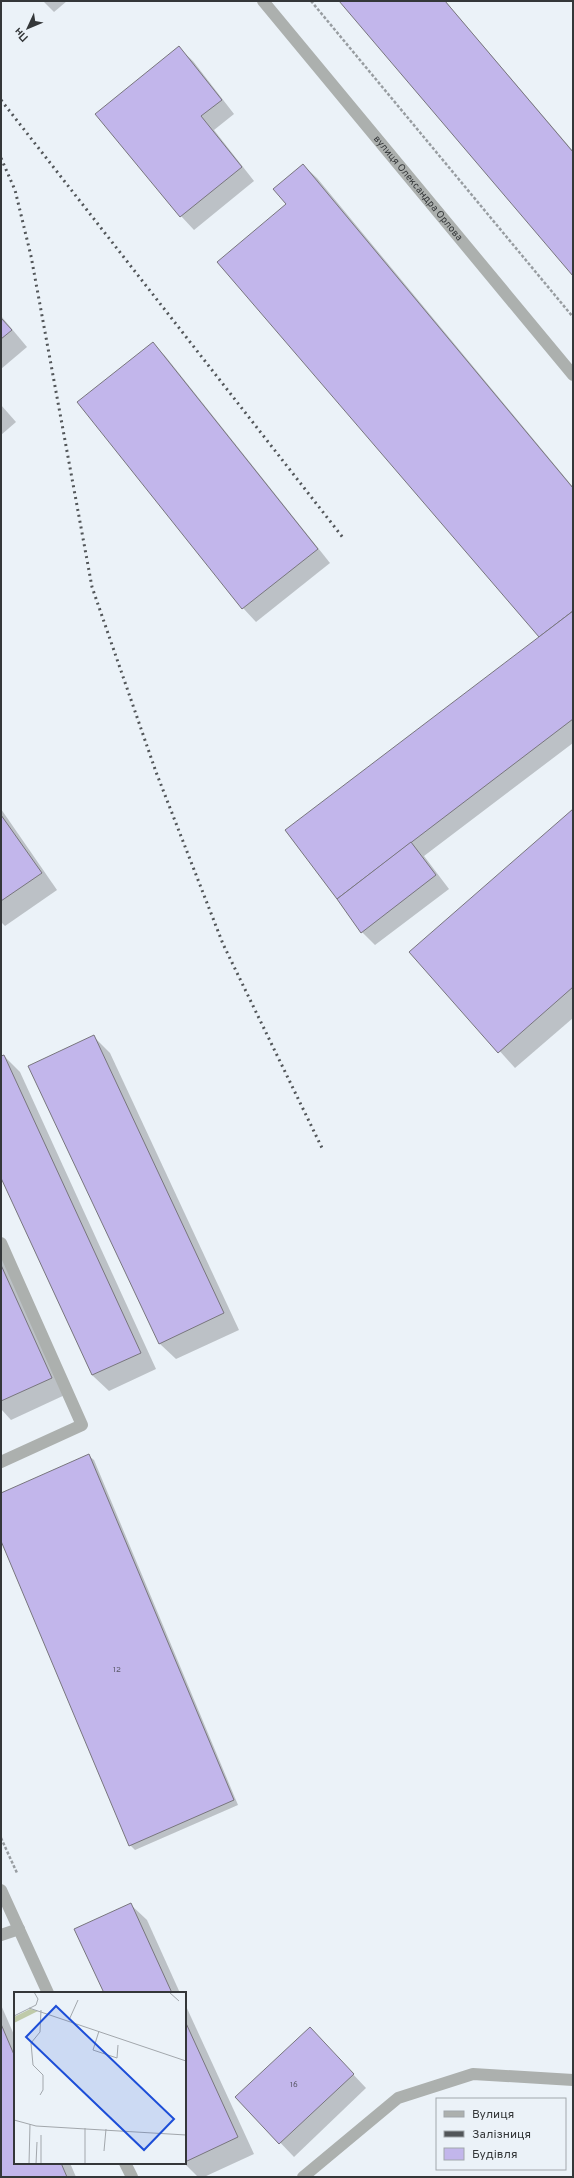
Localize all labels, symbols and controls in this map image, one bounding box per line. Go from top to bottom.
north arrow [8,8,48,48]
text: Пн [11,24,32,44]
street label: вулиця Олександра Орлова [371,133,466,244]
house number: 12 [113,1665,121,1675]
inset map [14,1992,186,2164]
house number: 16 [290,2080,298,2090]
legend [436,2098,566,2170]
text: Вулиця [472,2107,514,2123]
text: Залізниця [472,2127,531,2143]
text: Будівля [472,2147,518,2163]

